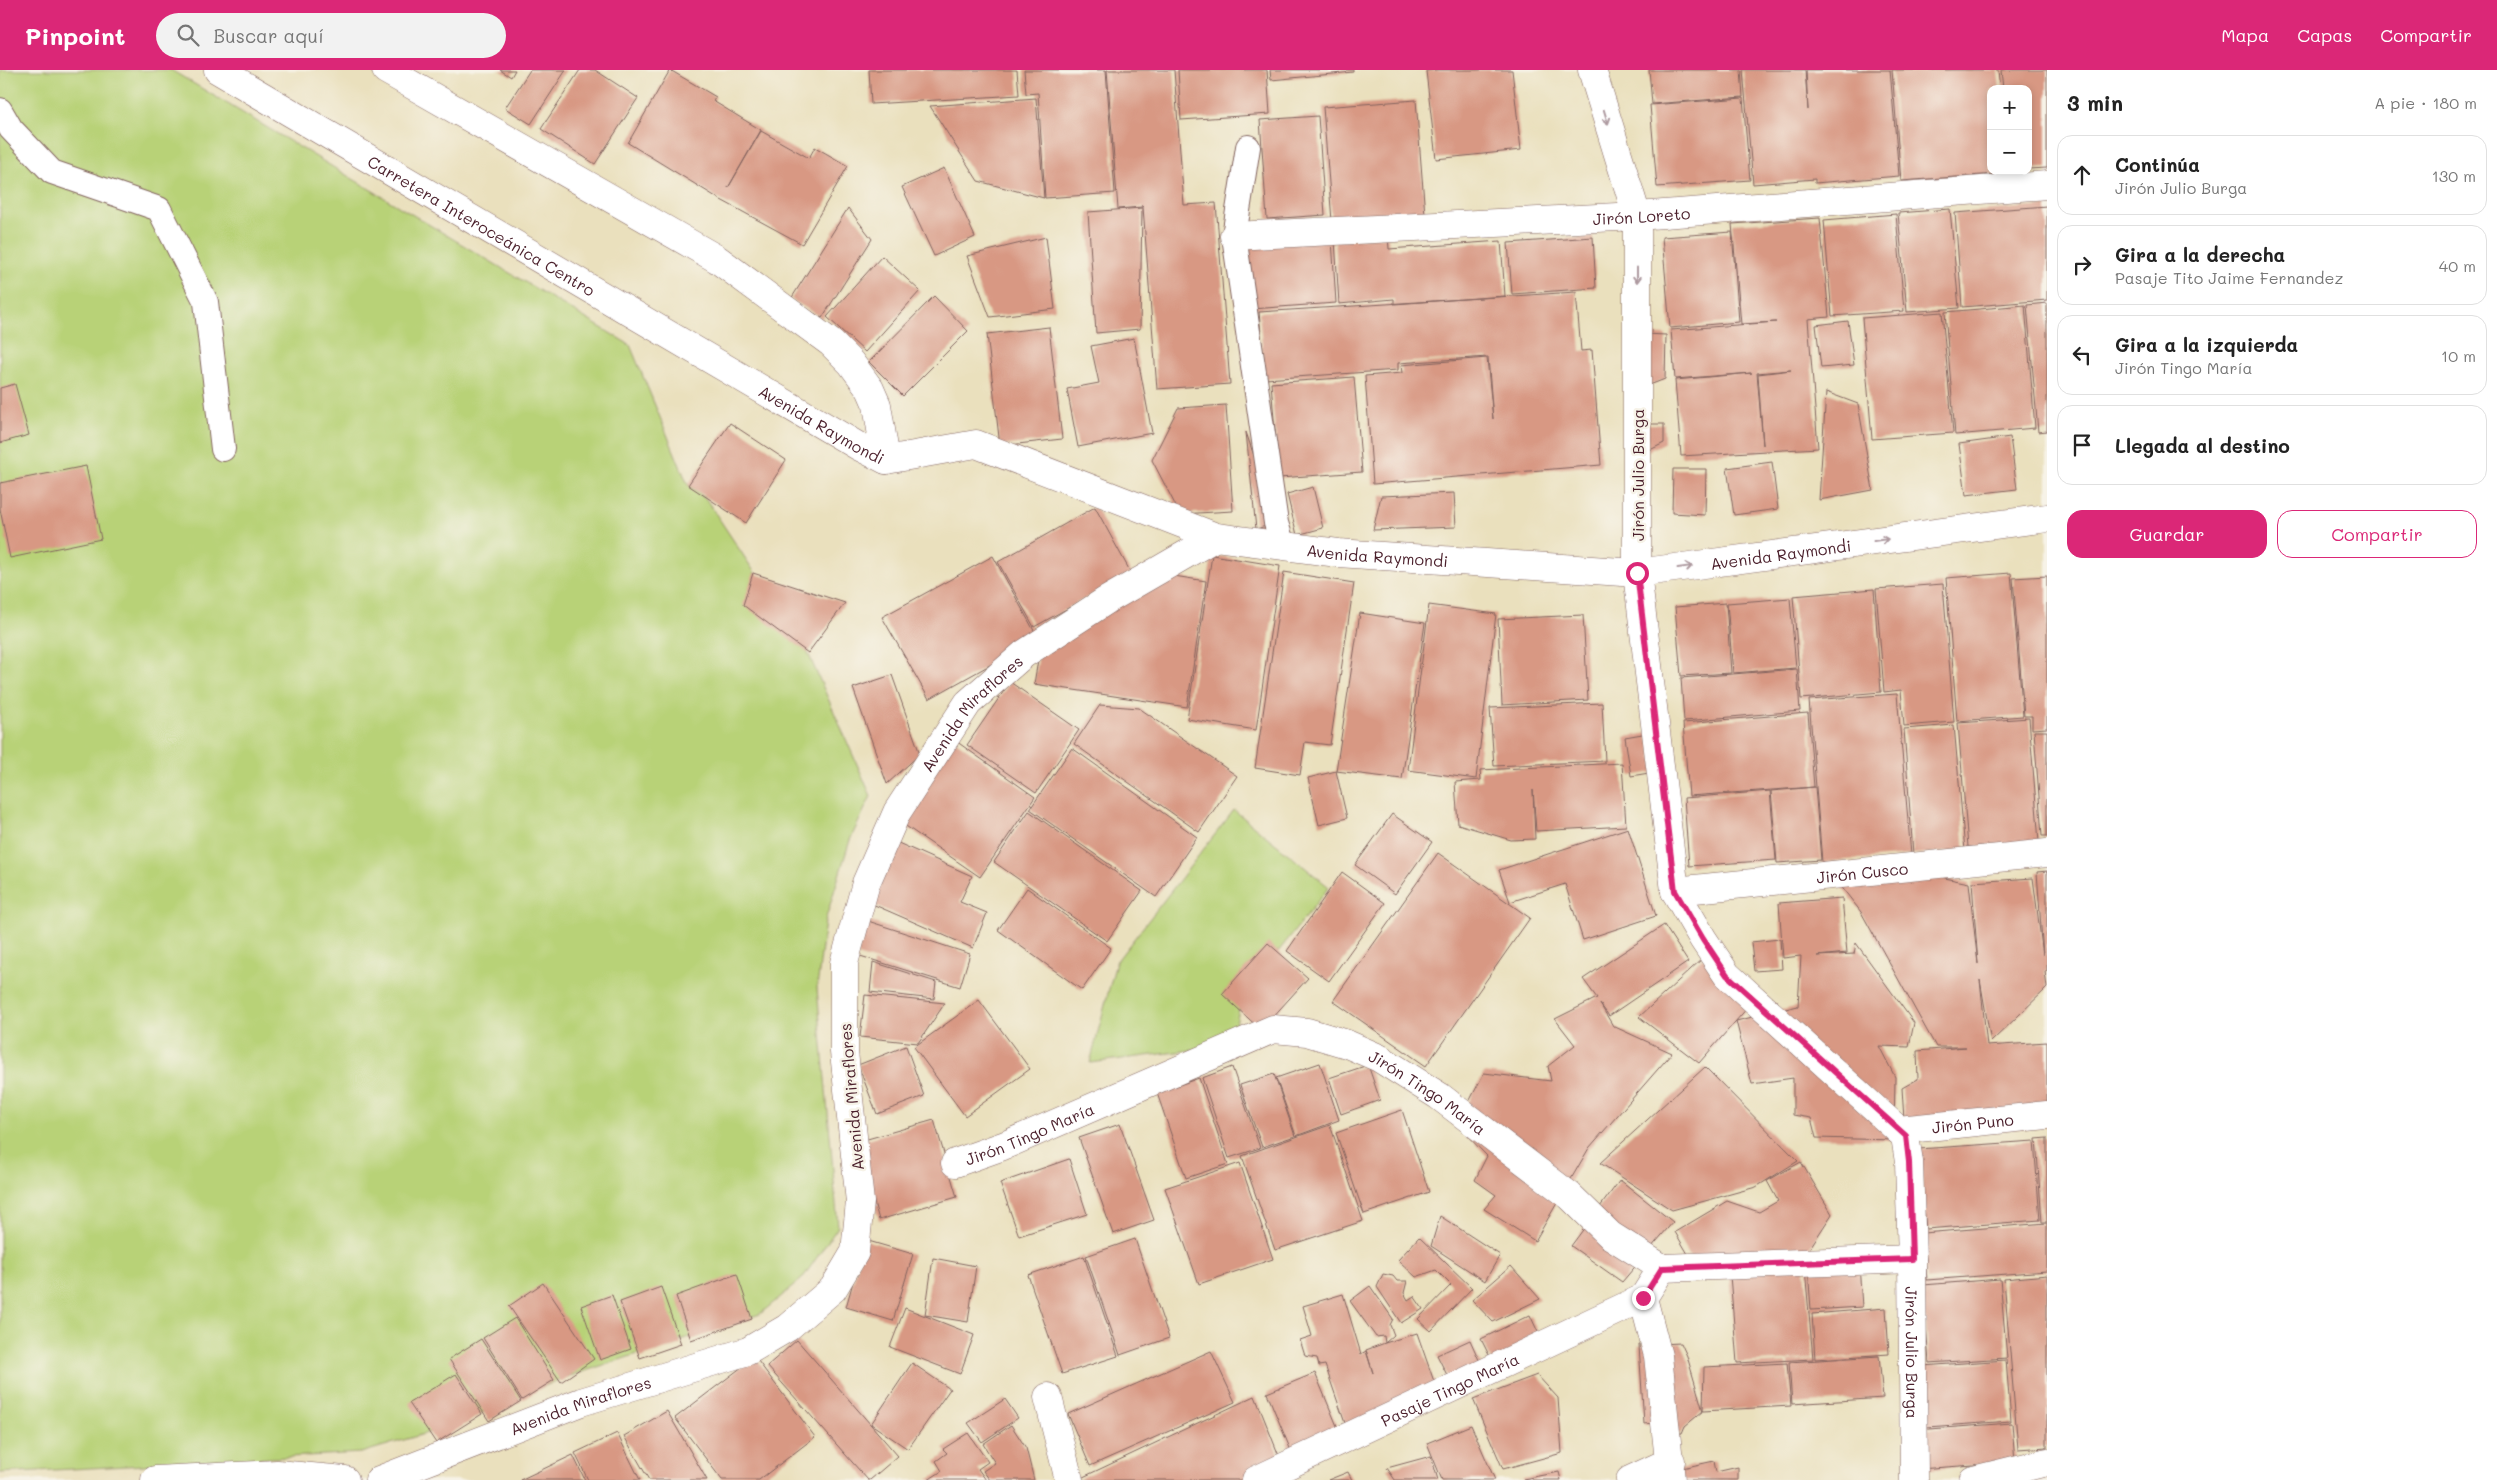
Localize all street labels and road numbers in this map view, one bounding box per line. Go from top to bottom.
street label: Carretera Interoceánica Centro [364,150,599,300]
street label: Jirón Loreto [1592,202,1691,229]
street label: Avenida Raymondi [755,380,888,468]
street label: Jirón Julio Burga [1627,409,1648,541]
street label: Avenida Raymondi [1709,534,1852,574]
street label: Avenida Raymondi [1306,539,1449,571]
street label: Avenida Miraflores [916,650,1027,775]
street label: Jirón Cusco [1815,857,1909,887]
street label: Avenida Miraflores [834,1022,868,1172]
street label: Jirón Tingo María [1366,1044,1491,1139]
street label: Jirón Tingo María [962,1097,1097,1169]
street label: Jirón Puno [1931,1108,2015,1137]
street label: Jirón Julio Burga [1902,1286,1924,1419]
street label: Pasaje Tingo María [1377,1347,1522,1430]
street label: Avenida Miraflores [507,1371,653,1439]

